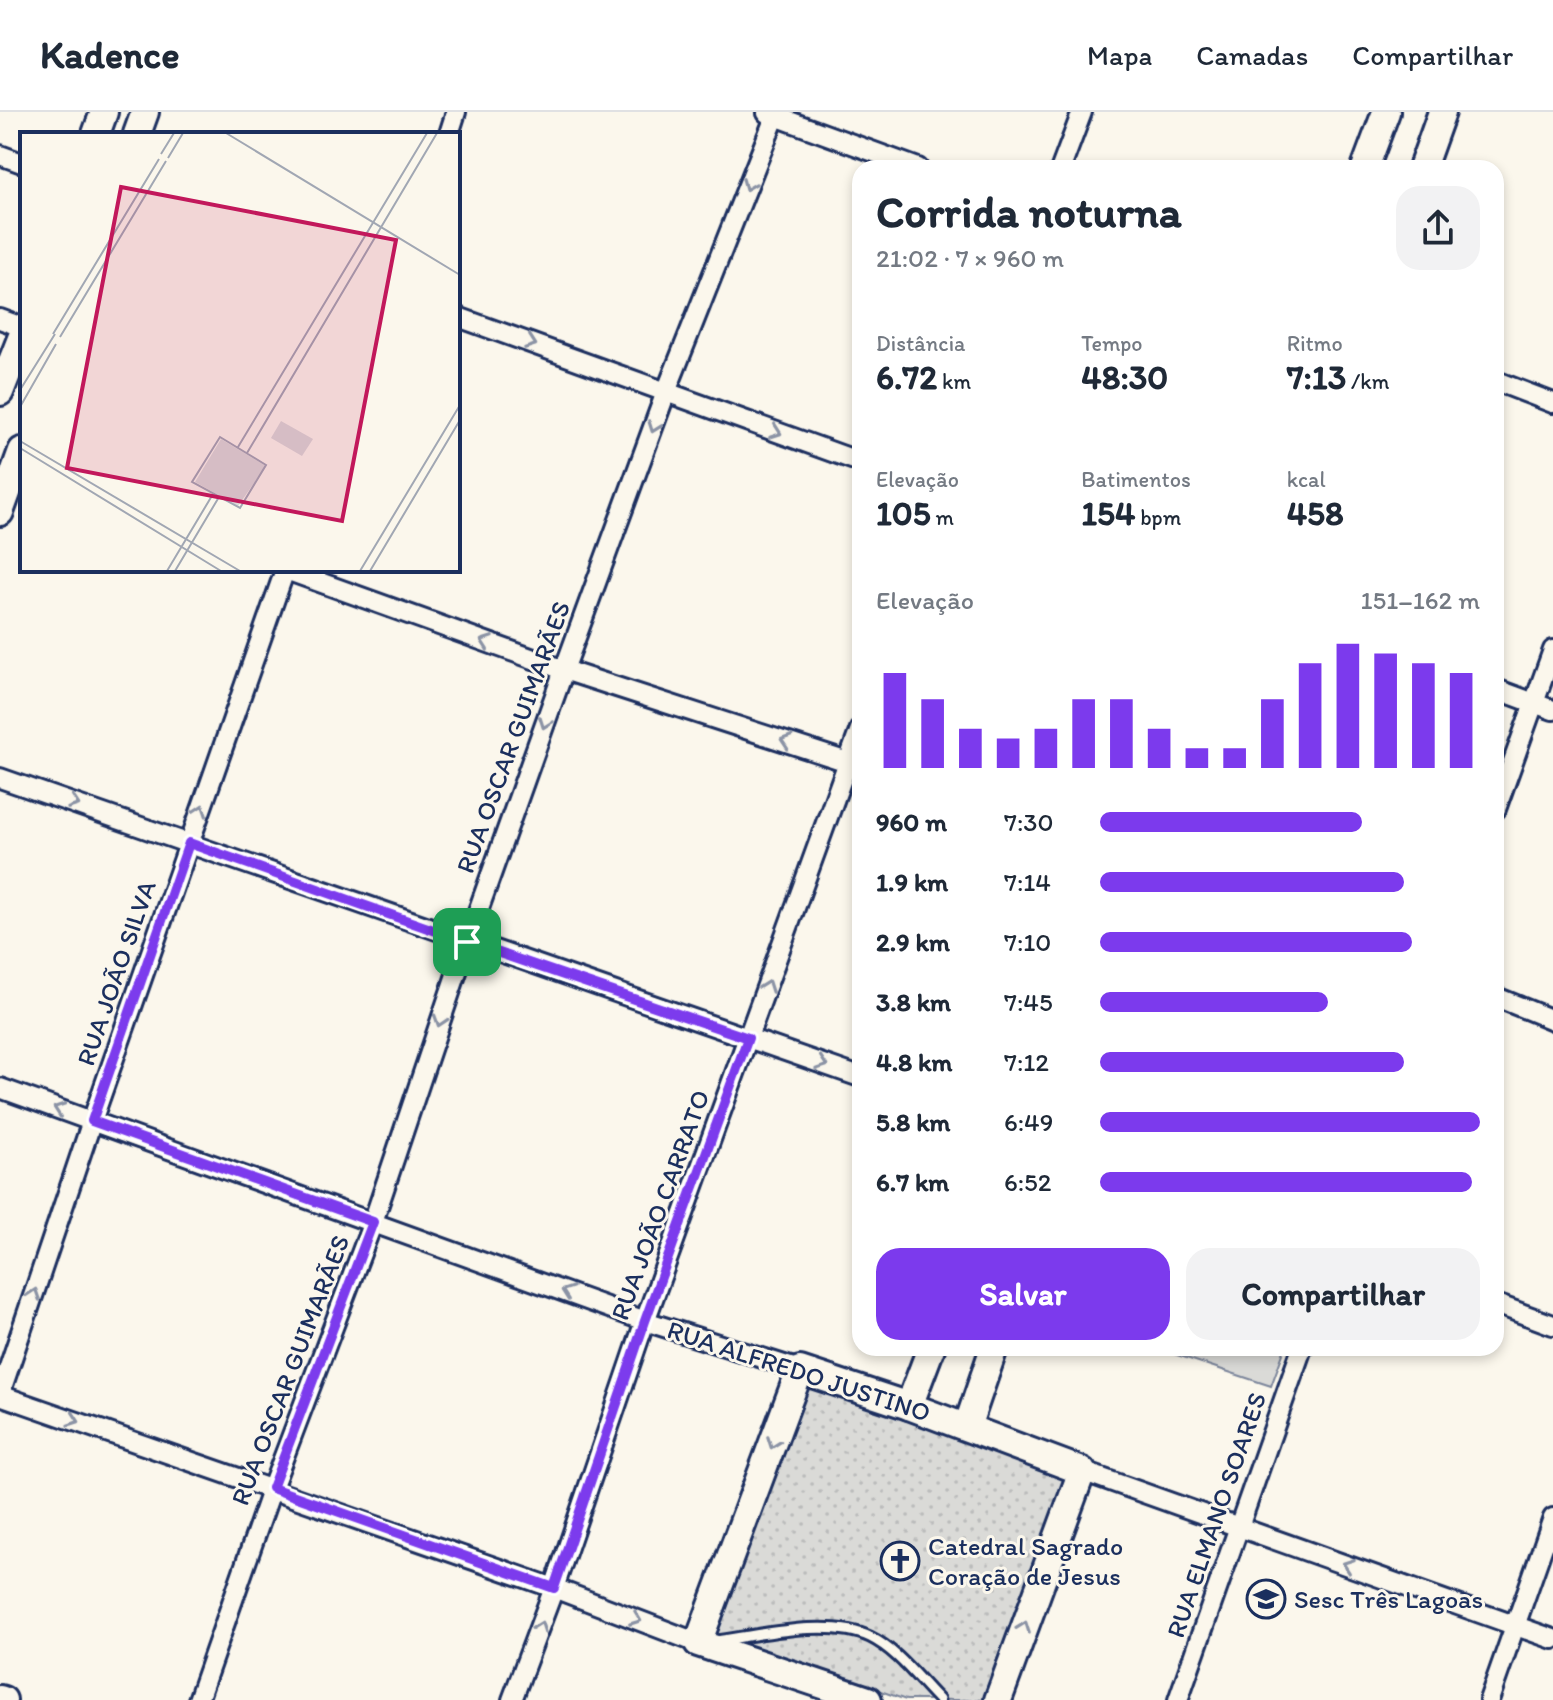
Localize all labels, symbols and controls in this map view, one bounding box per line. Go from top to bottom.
text: Kadence [40,32,180,78]
text: Mapa [1087,38,1152,72]
text: Camadas [1196,38,1308,72]
text: Compartilhar [1352,38,1513,72]
inset map [20,132,460,572]
one-way arrow [742,177,758,191]
text: Corrida noturna [876,185,1182,238]
button: share [1396,186,1480,270]
text: 21:02 · 7 × 960 m [876,242,1064,274]
text: Distância [876,330,966,357]
text: Tempo [1081,330,1143,357]
text: Ritmo [1287,330,1343,357]
one-way arrow [524,333,538,350]
text: 6.72 [876,357,937,398]
text: 48:30 [1081,357,1168,398]
text: 7:13 [1287,357,1346,398]
text: km [937,368,971,395]
text: /km [1346,368,1389,395]
one-way arrow [647,419,663,433]
one-way arrow [768,422,782,439]
text: Elevação [876,466,959,493]
text: Batimentos [1081,466,1191,493]
text: kcal [1287,466,1326,493]
text: 105 [876,493,931,534]
text: 154 [1081,493,1135,534]
text: 458 [1287,493,1344,534]
text: m [931,504,954,531]
text: bpm [1135,504,1181,531]
text: Elevação [876,584,974,616]
text: 151–162 m [1361,584,1480,616]
street label: RUA OSCAR GUIMARÃES [449,597,577,877]
one-way arrow [480,635,494,652]
one-way arrow [538,715,554,729]
one-way arrow [780,735,794,751]
one-way arrow [66,793,80,810]
one-way arrow [191,804,207,818]
text: 960 m [876,806,947,838]
text: 7:30 [1004,806,1053,838]
text: 1.9 km [876,866,948,898]
text: 7:14 [1004,866,1051,898]
street label: RUA JOÃO SILVA [69,876,163,1070]
pin [433,908,501,976]
icon: arrive [445,920,489,964]
text: 2.9 km [876,926,950,958]
text: 7:10 [1004,926,1051,958]
one-way arrow [757,980,774,994]
text: 3.8 km [876,986,951,1018]
text: 7:45 [1004,986,1053,1018]
one-way arrow [434,1014,450,1028]
text: 4.8 km [876,1046,953,1078]
text: 7:12 [1004,1046,1049,1078]
one-way arrow [814,1054,828,1070]
street label: RUA JOÃO CARRATO [603,1086,717,1324]
one-way arrow [53,1102,67,1119]
text: 5.8 km [876,1106,951,1138]
text: 6:49 [1004,1106,1053,1138]
text: 6.7 km [876,1166,949,1198]
text: 6:52 [1004,1166,1051,1198]
street label: RUA OSCAR GUIMARÃES [224,1230,356,1510]
button: Salvar [876,1248,1170,1340]
button: Compartilhar [1186,1248,1480,1340]
one-way arrow [560,1285,574,1302]
one-way arrow [24,1288,40,1302]
street label: RUA ALFREDO JUSTINO [663,1313,935,1429]
street label: RUA ELMANO SOARES [1159,1388,1273,1642]
one-way arrow [66,1411,80,1427]
one-way arrow [766,1435,783,1449]
place label: Catedral Sagrado Coração de Jesus [928,1530,1123,1592]
church icon: Catedral Sagrado Coração de Jesus [879,1540,921,1582]
one-way arrow [1342,1559,1356,1575]
school or university icon: Sesc Três Lagoas [1245,1578,1287,1620]
place label: Sesc Três Lagoas [1294,1583,1483,1615]
one-way arrow [628,1609,642,1626]
one-way arrow [530,1621,546,1635]
one-way arrow [1015,1621,1031,1635]

